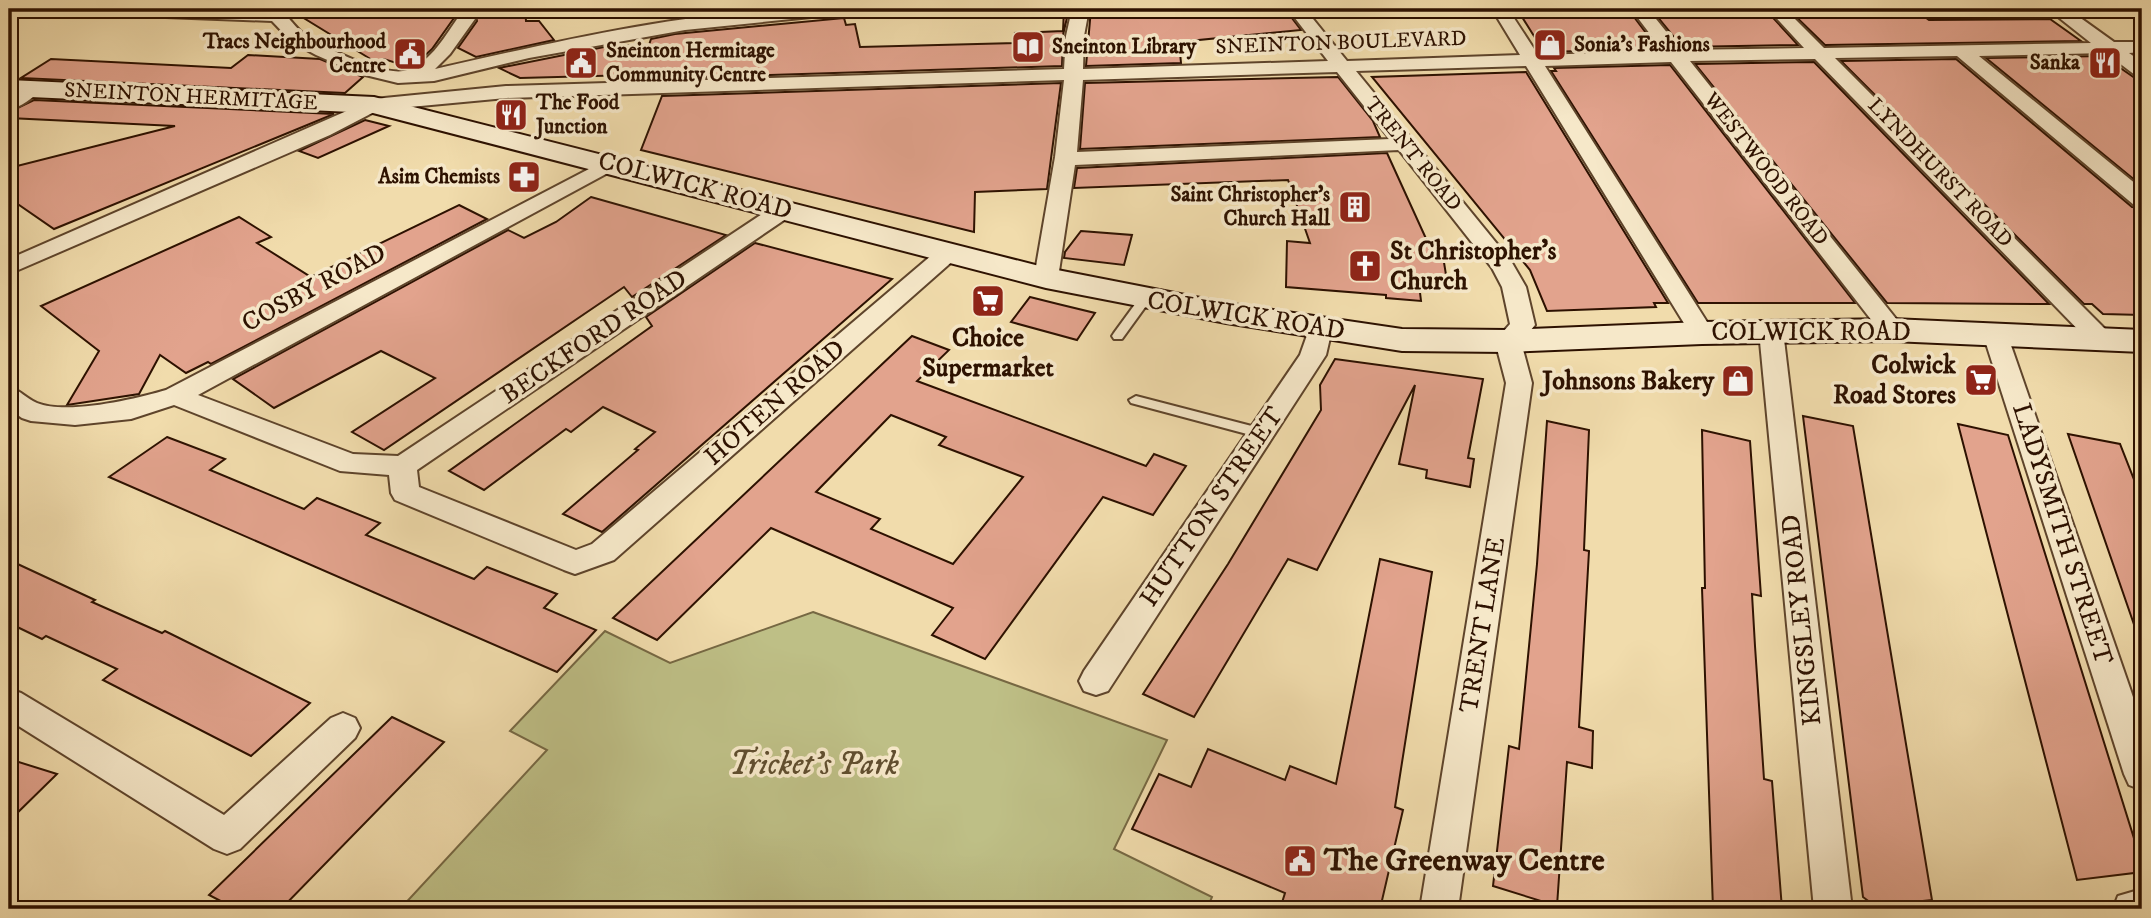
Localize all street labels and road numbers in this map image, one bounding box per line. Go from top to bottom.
street label: SNEINTON BOULEVARD [1215,26,1467,60]
street label: SNEINTON HERMITAGE [64,77,318,117]
street label: WESTWOOD ROAD [1697,86,1834,251]
street label: TRENT ROAD [1359,91,1467,217]
street label: LYNDHURST ROAD [1862,93,2018,253]
street label: COLWICK ROAD [594,144,796,228]
street label: COSBY ROAD [236,236,392,340]
street label: BECKFORD ROAD [494,262,694,412]
street label: COLWICK ROAD [1145,284,1347,348]
street label: COLWICK ROAD [1711,316,1911,349]
street label: HOTEN ROAD [698,333,852,473]
street label: LADYSMITH STREET [2004,399,2120,669]
street label: HUTTON STREET [1133,401,1291,613]
street label: KINGSLEY ROAD [1775,513,1829,727]
street label: TRENT LANE [1453,535,1513,715]

